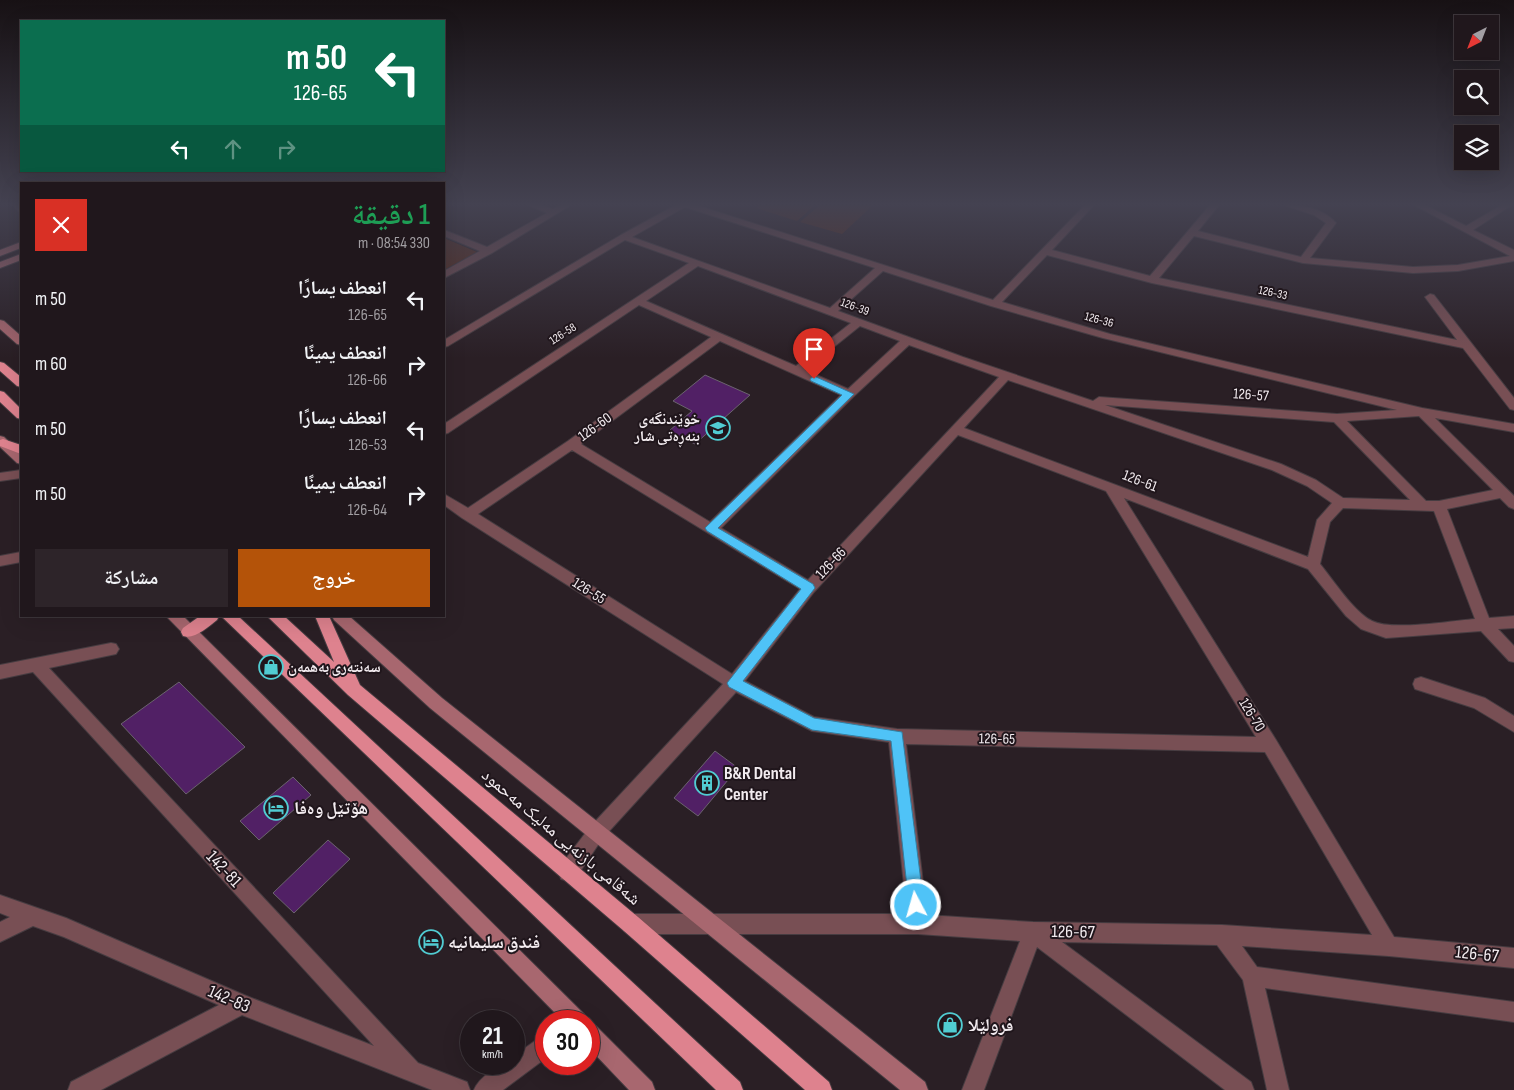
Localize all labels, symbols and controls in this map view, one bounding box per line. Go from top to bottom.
north arrow [1454,15,1499,60]
map controls [1454,15,1499,170]
text: 50 m [286,37,347,80]
icon: left [365,40,430,105]
button: search [1454,70,1499,115]
text: 126-65 [294,80,347,107]
button: layers [1454,125,1499,170]
icon: left [166,135,194,163]
icon: ahead [219,135,247,163]
icon: right [272,135,300,163]
text: 1 دقيقة [352,197,430,233]
button: close [35,199,87,251]
text: 330 m · 08:54 [358,234,430,253]
text: انعطف يسارًا [298,277,387,300]
street label: 126-33 [1257,283,1289,303]
icon: left [402,286,430,314]
text: 50 m [35,288,66,311]
street label: 126-39 [839,295,871,319]
text: 126-65 [348,306,387,325]
street label: 126-36 [1083,309,1115,331]
street label: 126-58 [547,320,579,348]
pin [793,328,835,379]
icon: arrive [800,335,828,363]
text: انعطف يمينًا [303,342,387,365]
icon: right [402,351,430,379]
text: 60 m [35,353,67,376]
text: 126-66 [348,371,387,390]
street label: 126-57 [1233,384,1269,406]
text: انعطف يسارًا [298,407,387,430]
street label: 126-60 [574,408,616,446]
place label: خوێندنگەی بنەڕەتی شار [633,410,700,447]
school or university icon: خوێندنگەی بنەڕەتی شار [705,415,731,441]
icon: left [402,416,430,444]
text: 50 m [35,418,66,441]
text: 126-53 [349,436,387,455]
street label: 126-61 [1120,466,1161,496]
text: انعطف يمينًا [303,472,387,495]
icon: right [402,481,430,509]
text: 50 m [35,483,66,506]
text: 126-64 [348,501,387,520]
street label: 126-66 [811,543,851,583]
button: مشاركة [35,549,228,607]
button: خروج [238,549,430,607]
street label: 126-55 [569,573,609,609]
shop icon: سەنتەری بەهمەن [258,654,284,680]
place label: سەنتەری بەهمەن [288,658,381,677]
street label: 126-70 [1234,695,1270,735]
street label: 126-65 [979,729,1015,749]
place label: B&R Dental Center [724,763,796,805]
street label: شەقامی بازنەیی مەلیک مەحمود [477,764,645,910]
building icon: B&R Dental Center [694,770,720,796]
hotel icon: هۆتێل وەفا [263,795,289,821]
place label: هۆتێل وەفا [294,798,368,819]
street label: 142-81 [202,846,247,892]
position arrow [889,878,941,930]
street label: 126-67 [1051,921,1096,943]
hotel icon: فندق سليمانيه [418,929,444,955]
place label: فندق سليمانيه [448,932,540,953]
street label: 126-67 [1454,941,1501,967]
street label: 142-83 [205,981,253,1017]
speed limit sign: 30 [535,1010,600,1075]
shop icon: فرولێلا [937,1012,963,1038]
place label: فرولێلا [968,1015,1014,1036]
text: 21 [482,1021,503,1052]
text: km/h [482,1047,503,1062]

